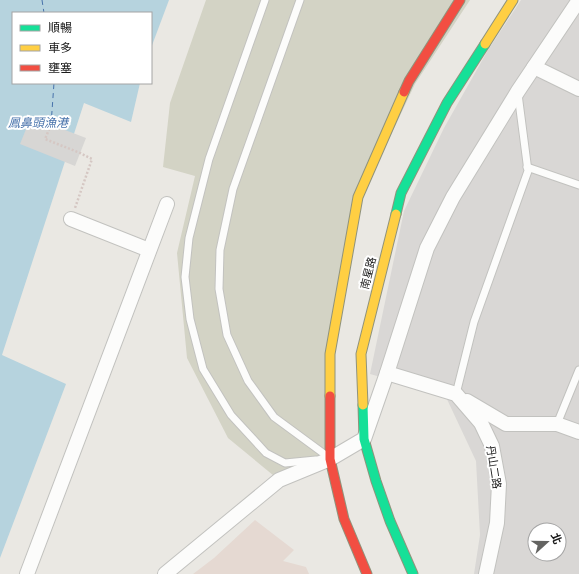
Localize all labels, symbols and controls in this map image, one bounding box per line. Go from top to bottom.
legend [12,12,152,84]
text: 順暢 [48,18,72,37]
text: 車多 [48,38,72,57]
text: 壅塞 [48,58,72,77]
water label: 鳳鼻頭漁港 [8,113,70,132]
street label: 南星路 [356,255,380,291]
street label: 丹山二路 [483,444,505,490]
north arrow [527,522,567,562]
text: 北 [547,530,566,546]

